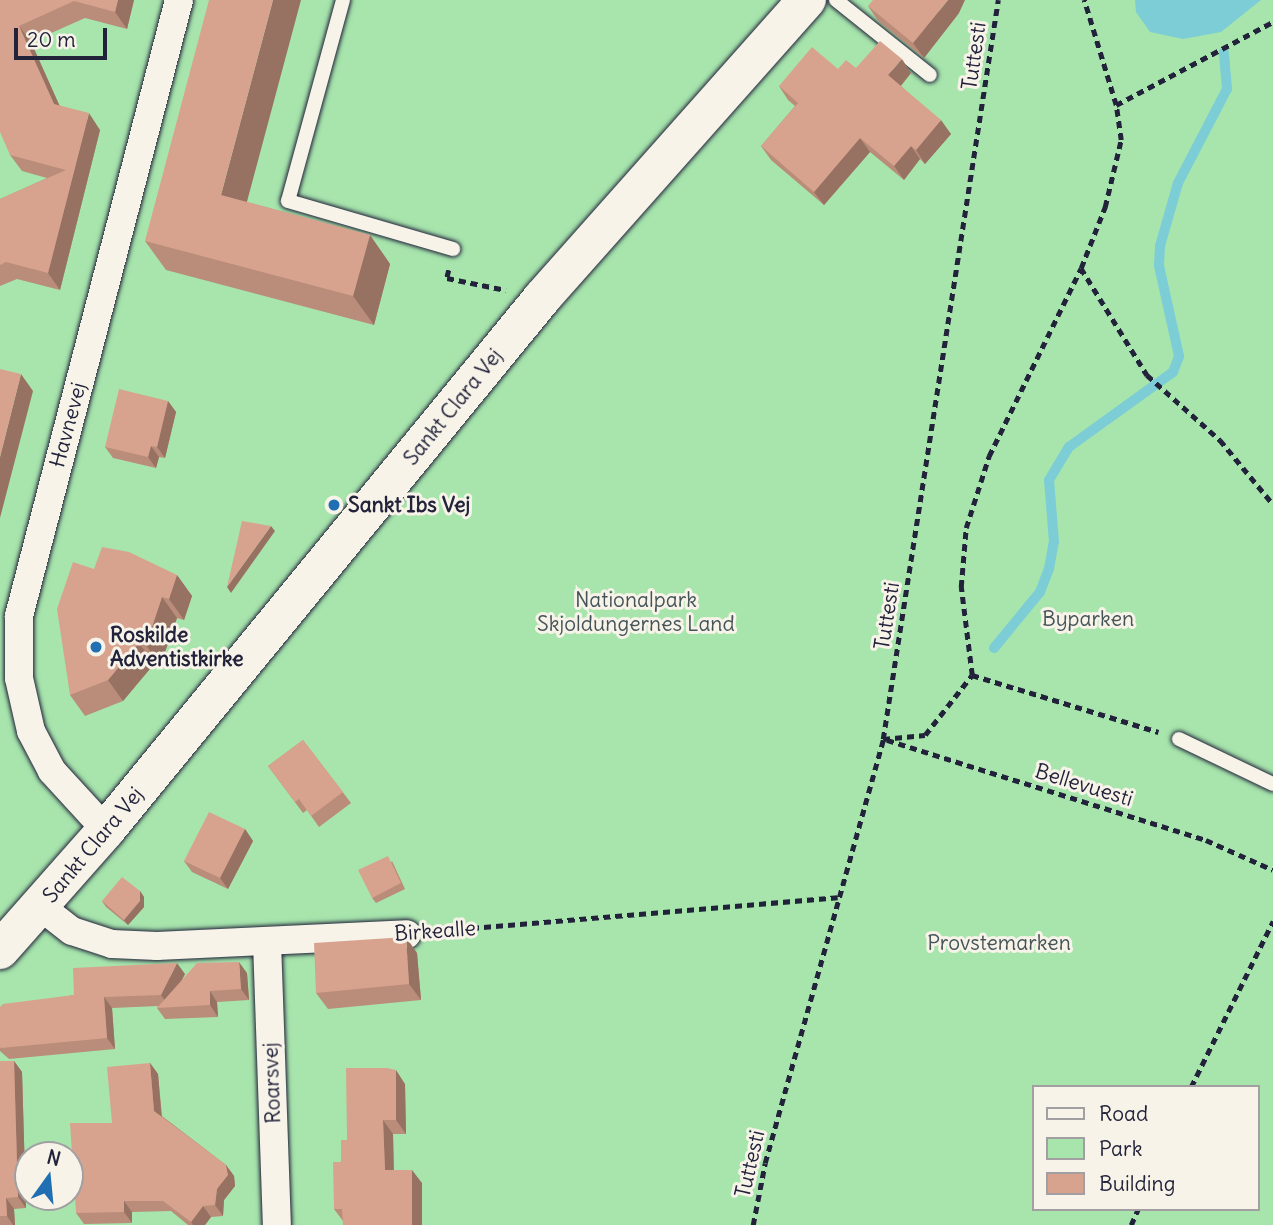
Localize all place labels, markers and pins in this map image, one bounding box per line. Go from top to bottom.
place label: Sankt Ibs Vej [348,492,470,518]
marker: Sankt Ibs Vej [326,497,342,513]
place label: Roskilde Adventistkirke [110,622,244,672]
marker: Roskilde Adventistkirke [88,639,104,655]

